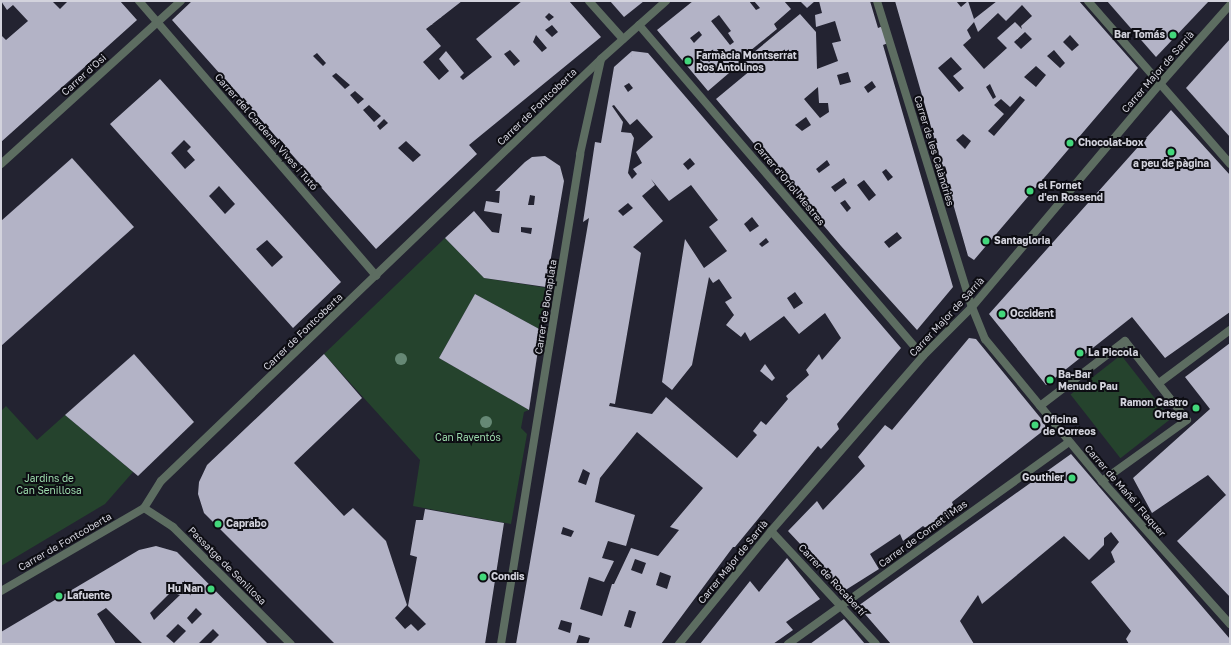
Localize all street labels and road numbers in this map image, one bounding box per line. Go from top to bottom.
street label: Carrer Major de Sarrià [1119,29,1197,115]
street label: Carrer d'Osi [59,52,109,98]
street label: Carrer de Fontcoberta [495,66,579,148]
street label: Carrer del Cardenal Vives i Tutó [212,71,320,193]
street label: Carrer de les Calàndries [911,94,957,208]
street label: Carrer d'Oriol Mestres [751,140,827,228]
street label: Carrer de Bonaplata [533,259,559,355]
street label: Carrer Major de Sarrià [907,275,987,359]
street label: Carrer de Fontcoberta [261,291,345,373]
street label: Carrer de Mañé i Flaquer [1082,443,1168,539]
street label: Carrer de Cornet i Mas [876,498,970,570]
street label: Carrer de Fontcoberta [16,510,114,574]
street label: Carrer Major de Sarrià [696,518,770,606]
street label: Passatge de Senillosa [185,524,269,608]
street label: Carrer de Rocabertí [796,542,868,618]

